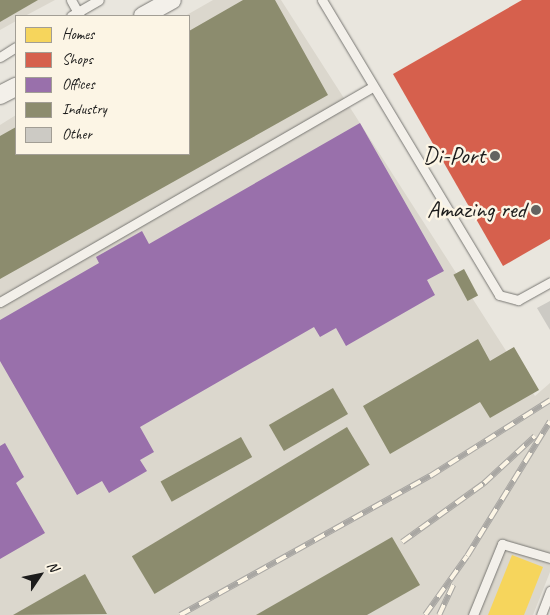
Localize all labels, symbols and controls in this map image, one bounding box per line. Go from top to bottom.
legend [15,15,190,155]
text: Homes [62,25,94,44]
text: Shops [62,50,93,69]
text: Offices [62,75,95,94]
text: Industry [62,100,107,119]
text: Other [62,125,92,144]
place label: Di-Port [423,142,485,170]
marker: Di-Port [489,150,501,162]
place label: Amazing red [427,196,526,224]
marker: Amazing red [530,204,542,216]
north arrow [15,550,65,600]
text: N [43,558,62,575]

